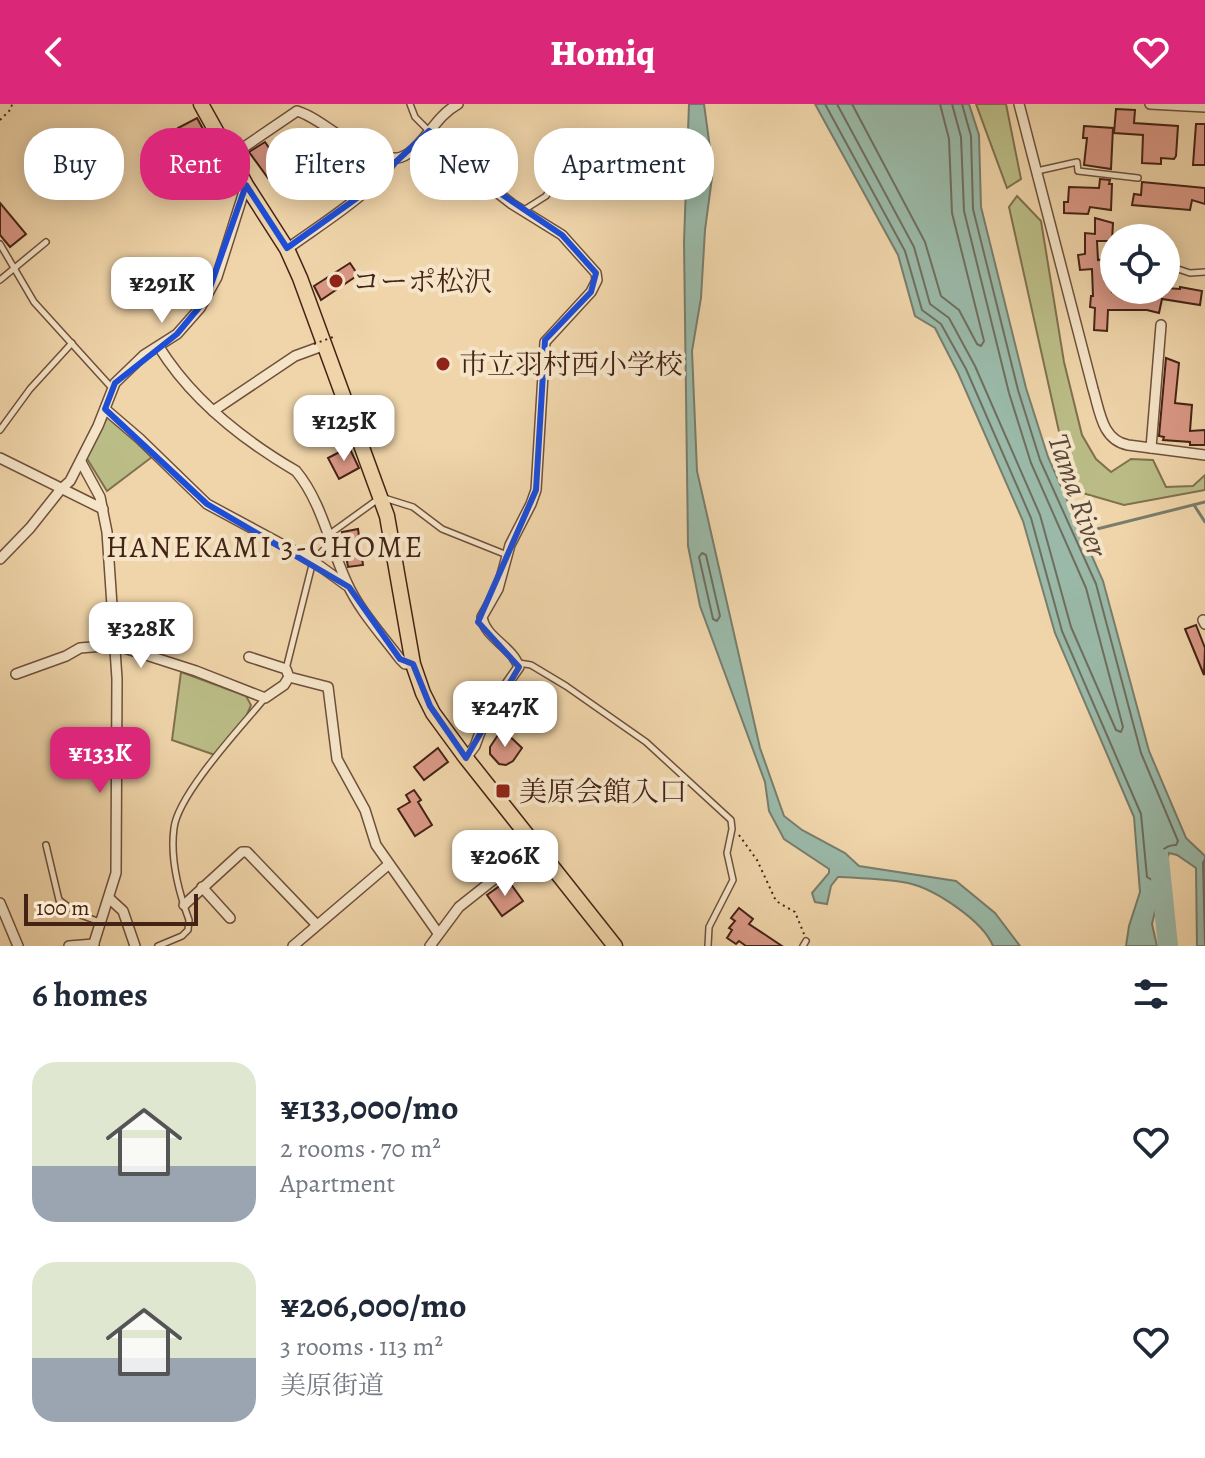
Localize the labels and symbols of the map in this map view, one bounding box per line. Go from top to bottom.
pin: ¥291K [106,257,218,325]
place label: コーポ松沢 [352,263,492,301]
marker: コーポ松沢 [327,272,345,290]
place label: 市立羽村西小学校 [459,346,683,384]
marker: 市立羽村西小学校 [434,355,452,373]
pin: ¥125K [288,395,400,463]
water label: Tama River [1038,428,1118,563]
district label: HANEKAMI 3-CHOME [106,527,424,567]
pin: ¥328K [85,602,197,670]
pin: ¥247K [449,681,561,749]
pin: ¥133K [44,727,156,795]
place label: 美原会館入口 [519,773,687,811]
marker: 美原会館入口 [494,782,512,800]
pin: ¥206K [449,830,561,898]
scale bar [24,890,198,926]

